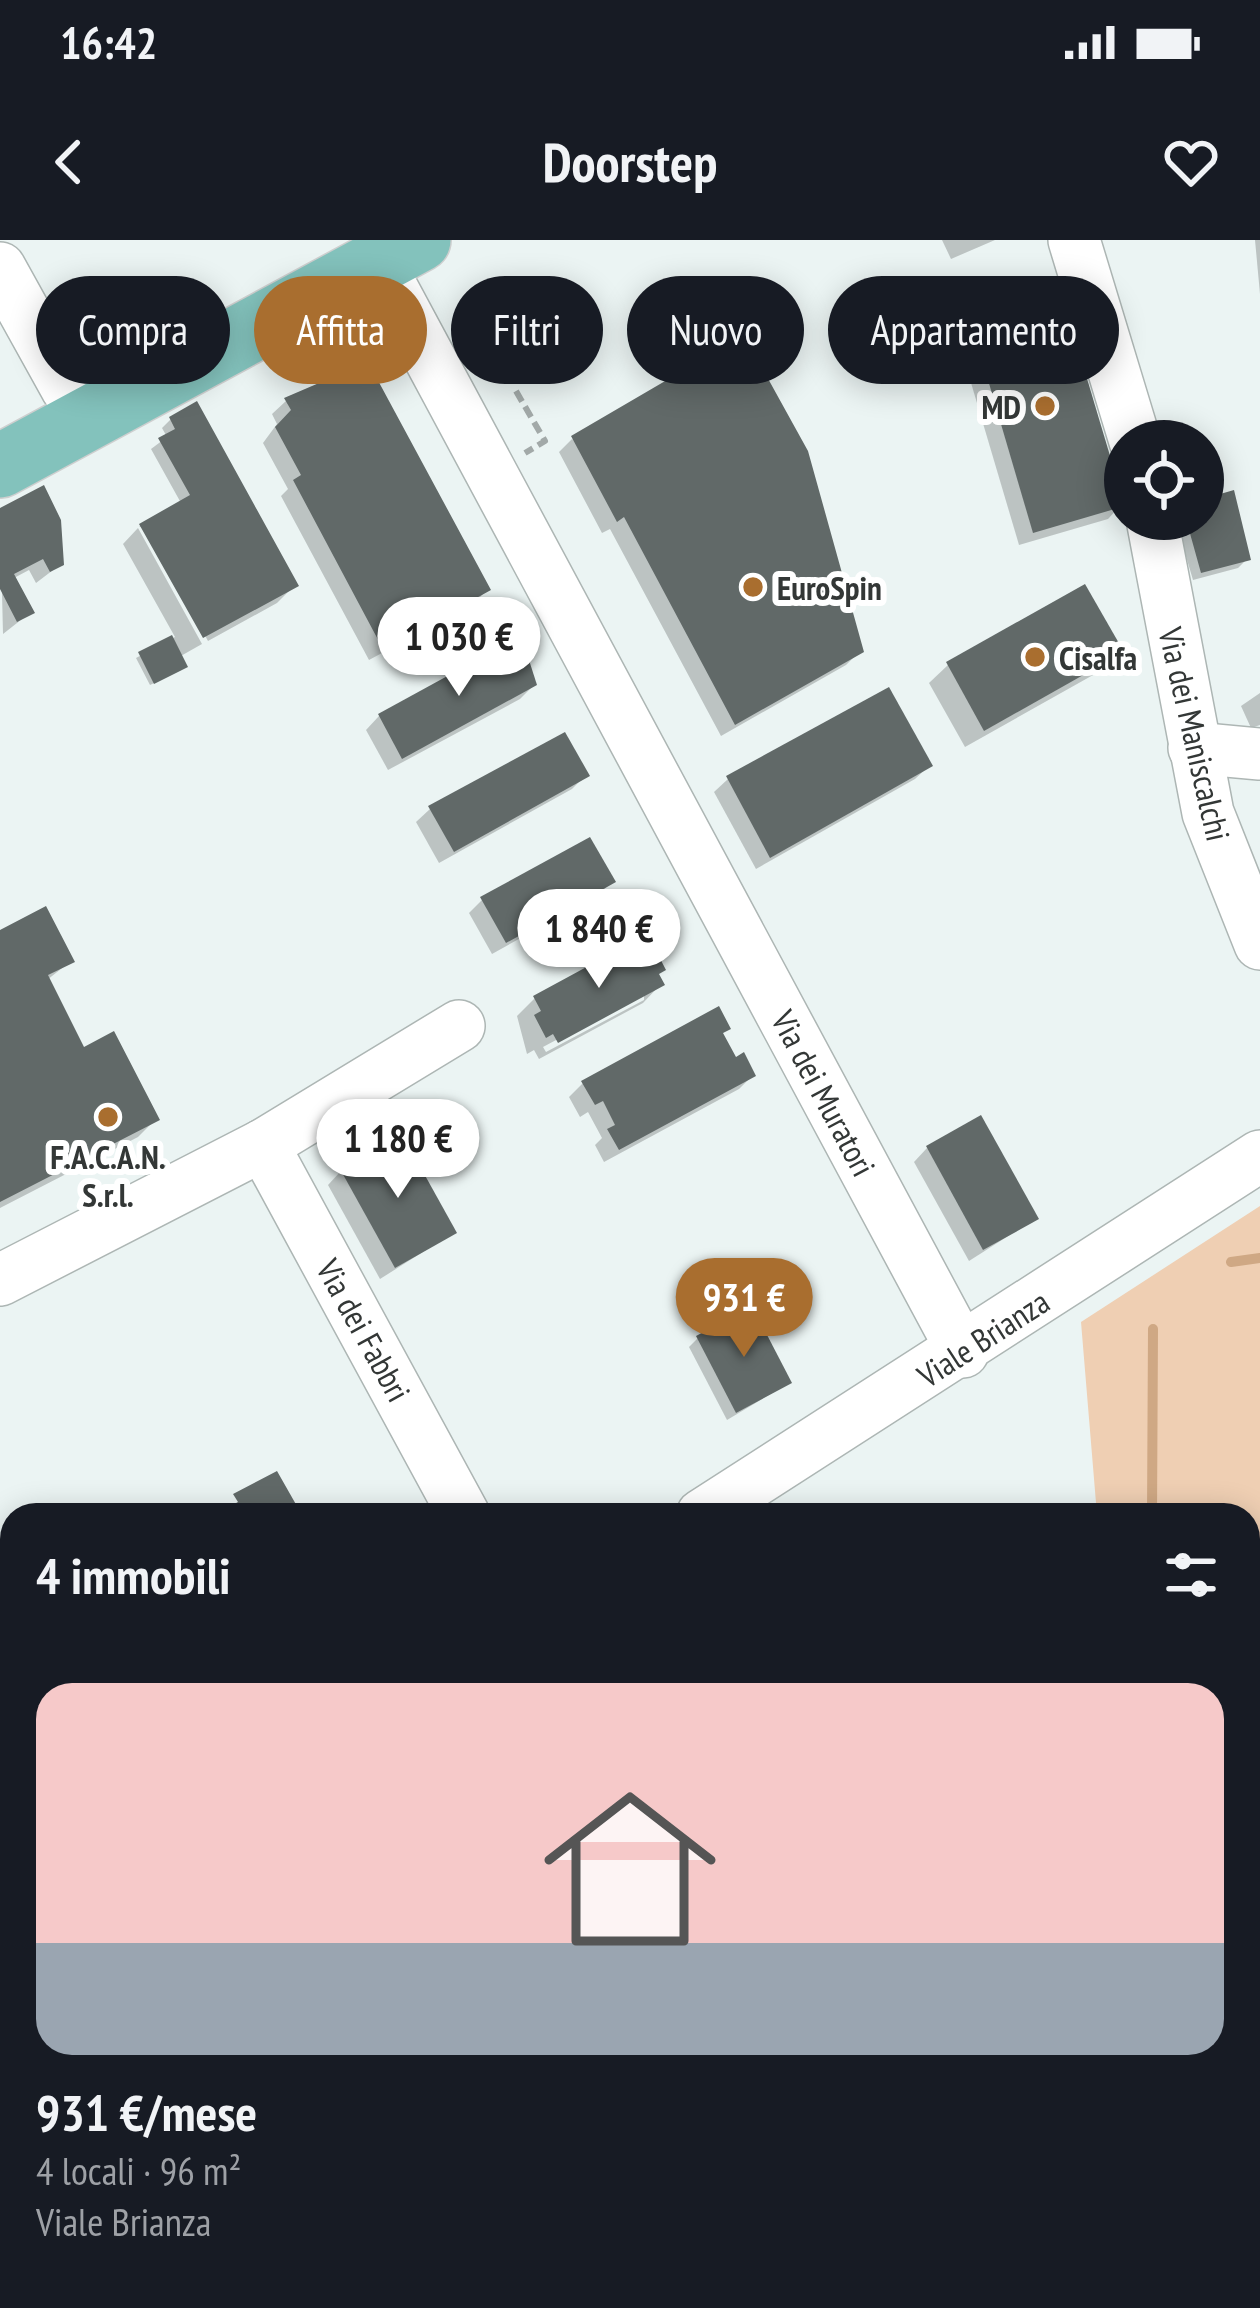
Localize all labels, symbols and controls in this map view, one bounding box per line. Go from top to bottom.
text: 16:42 [60,13,157,71]
text: Doorstep [543,127,717,197]
icon: back [36,129,102,195]
icon: heart [1158,129,1224,195]
chip: Compra [36,276,230,384]
chip: Affitta [254,276,427,384]
chip: Filtri [451,276,603,384]
chip: Nuovo [627,276,804,384]
chip: Appartamento [828,276,1119,384]
place label: MD [981,385,1021,428]
marker: MD [1032,393,1058,419]
map controls [1104,420,1224,540]
button: locate [1104,420,1224,540]
place label: EuroSpin [777,566,882,609]
marker: EuroSpin [740,574,766,600]
pin: 1 030 € [348,597,570,699]
text: 1 030 € [404,610,514,661]
street label: Via dei Maniscalchi [1149,622,1240,845]
place label: Cisalfa [1059,636,1137,679]
marker: Cisalfa [1022,644,1048,670]
pin: 1 840 € [488,889,710,991]
text: 1 840 € [544,902,654,953]
street label: Via dei Muratori [762,1002,886,1183]
pin: 1 180 € [287,1099,509,1201]
marker: F.A.C.A.N. S.r.l. [95,1104,121,1130]
text: 1 180 € [343,1112,453,1163]
place label: F.A.C.A.N. S.r.l. [50,1135,166,1216]
street label: Via dei Fabbri [307,1250,421,1409]
pin: 931 € [660,1258,828,1360]
text: 931 € [703,1271,785,1322]
street label: Viale Brianza [908,1280,1057,1397]
text: 4 immobili [36,1542,231,1608]
icon: filters [1158,1542,1224,1608]
icon: home [522,1761,738,1977]
text: 931 €/mese [36,2079,257,2145]
text: 4 locali · 96 m² [36,2145,241,2196]
text: Viale Brianza [36,2196,211,2247]

